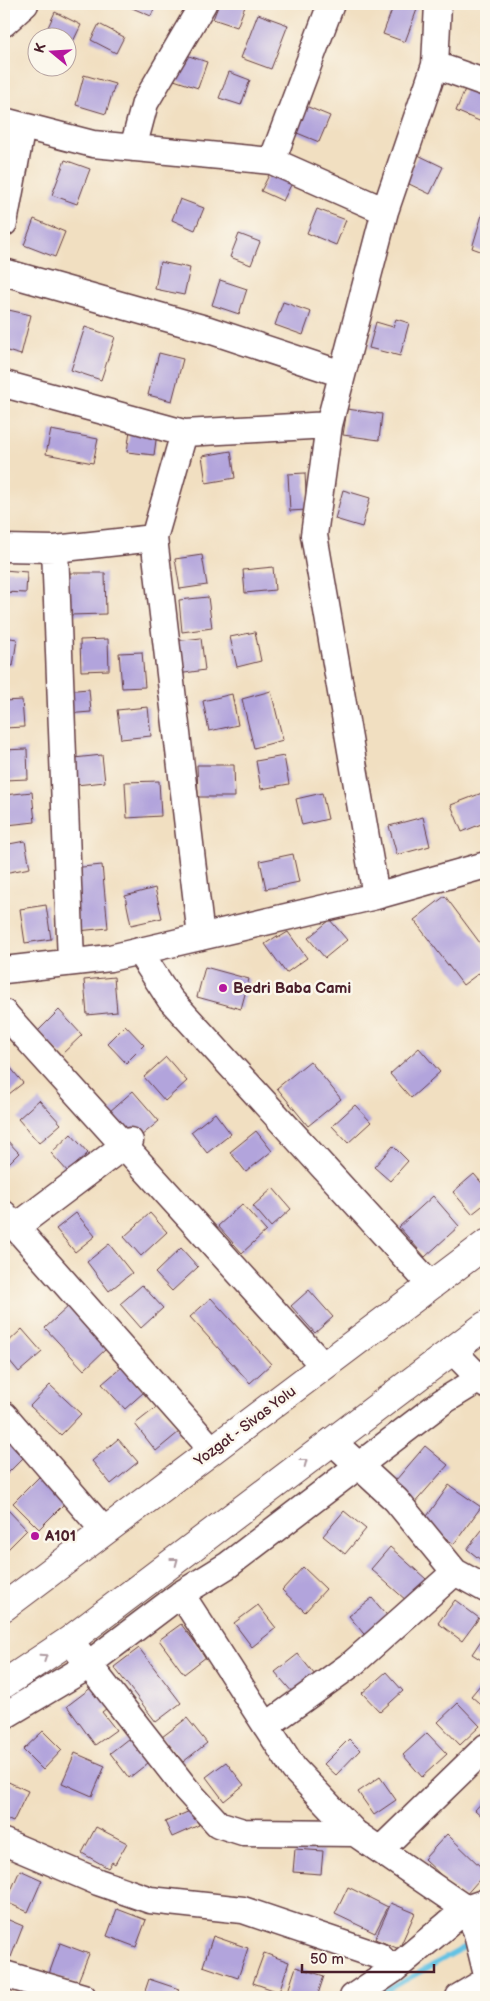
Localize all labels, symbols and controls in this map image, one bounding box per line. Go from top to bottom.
north arrow [28,28,78,78]
text: K [31,41,50,55]
place label: Bedri Baba Cami [233,979,351,998]
marker: Bedri Baba Cami [217,982,229,994]
street label: Yozgat - Sivas Yolu [190,1382,300,1471]
one-way arrow [298,1459,308,1468]
place label: A101 [44,1527,76,1546]
marker: A101 [29,1530,41,1542]
one-way arrow [169,1558,178,1566]
one-way arrow [39,1654,48,1664]
scale bar [302,1941,435,1973]
text: 50 m [310,1950,344,1969]

